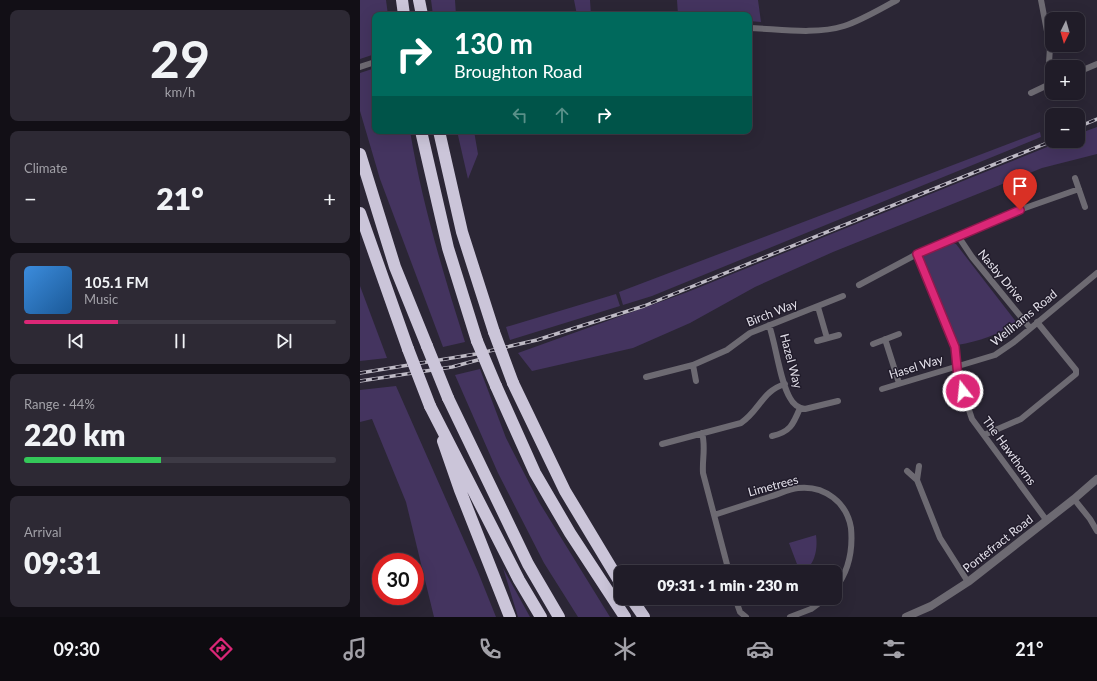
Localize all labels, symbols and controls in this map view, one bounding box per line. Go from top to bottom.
north arrow [1045,12,1085,52]
map controls [1045,12,1085,148]
text: 130 m [454,26,533,60]
text: 29 [150,27,210,89]
icon: right [388,28,440,80]
text: Broughton Road [454,60,582,82]
button: + [1045,60,1085,100]
text: km/h [165,84,195,100]
icon: left [509,104,531,126]
icon: ahead [551,104,573,126]
icon: right [593,104,615,126]
button: − [1045,108,1085,148]
text: Climate [24,160,67,176]
pin [1003,169,1037,210]
icon: arrive [1009,175,1031,197]
text: 21° [156,180,204,216]
text: − [24,185,37,212]
text: + [323,185,336,212]
street label: Nasby Drive [975,246,1028,305]
text: 105.1 FM [84,273,149,291]
street label: Wellhams Road [987,286,1060,349]
text: Music [84,291,118,307]
street label: Birch Way [744,295,800,330]
icon: previous [65,330,87,352]
icon: pause [169,330,191,352]
icon: next [273,330,295,352]
street label: Hazel Way [777,332,806,391]
street label: Hasel Way [887,351,946,382]
position arrow [942,370,984,412]
text: Range · 44% [24,396,95,412]
street label: The Hawthorns [979,413,1039,488]
text: 220 km [24,416,125,452]
street label: Limetrees [746,472,800,499]
street label: Pontefract Road [960,512,1036,576]
text: Arrival [24,524,61,540]
text: 09:31 [24,544,102,580]
speed limit sign: 30 [372,553,424,605]
text: 09:31 · 1 min · 230 m [657,576,799,594]
icon: directions [207,635,235,663]
icon: music [341,635,369,663]
icon: phone [476,635,504,663]
icon: climate [611,635,639,663]
icon: car [746,635,774,663]
icon: filters [880,635,908,663]
text: 09:30 [53,638,100,660]
text: 21° [1015,638,1044,660]

